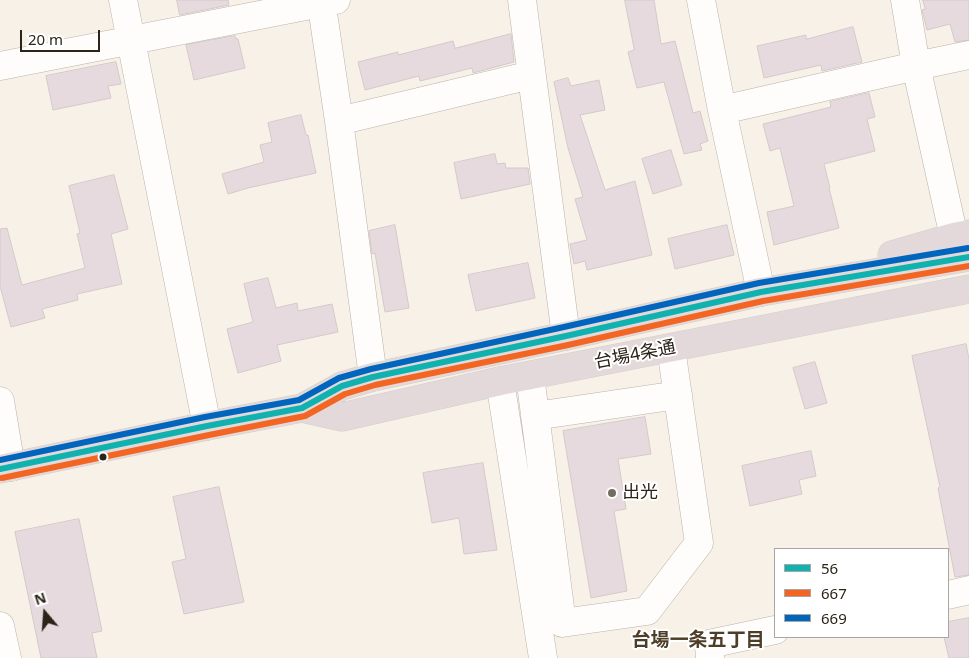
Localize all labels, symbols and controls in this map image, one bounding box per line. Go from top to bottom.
scale bar [22,20,102,52]
text: 20 m [28,29,63,49]
street label: 台場4条通 [593,337,677,373]
unlabelled marker [98,452,108,462]
place label: 出光 [622,482,658,504]
marker: 出光 [606,487,618,499]
legend [774,548,949,638]
text: 56 [821,558,838,578]
text: 667 [821,583,847,603]
text: N [32,587,49,609]
north arrow [20,588,70,638]
text: 669 [821,608,847,628]
district label: 台場一条五丁目 [632,630,764,652]

